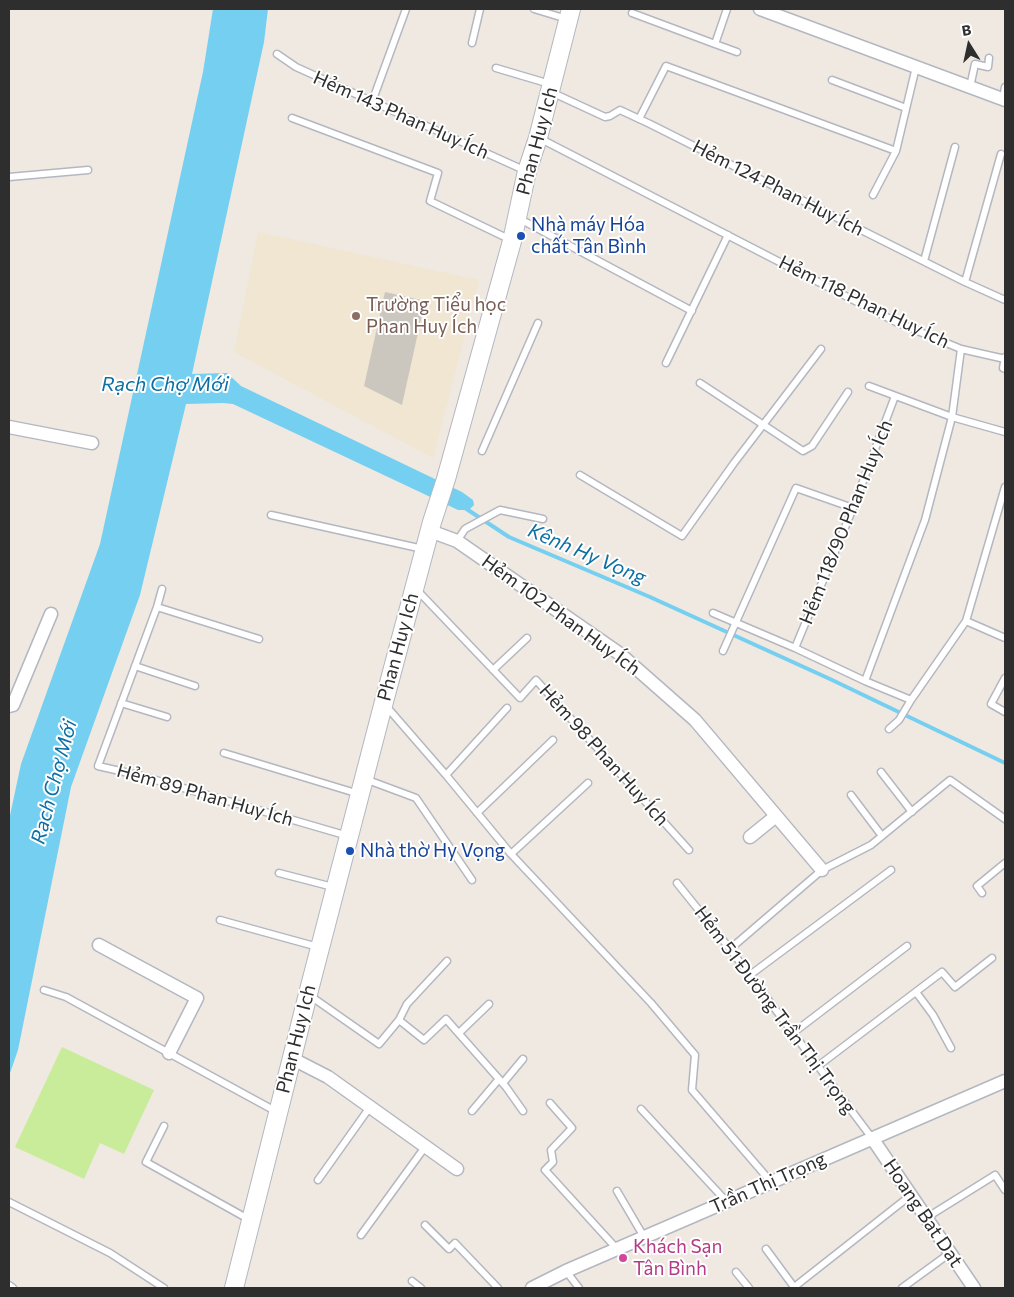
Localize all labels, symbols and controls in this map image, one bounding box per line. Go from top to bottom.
north arrow [944,20,994,70]
text: B [960,21,972,39]
street label: Hẻm 143 Phan Huy Ích [310,66,492,164]
street label: Phan Huy Ich [512,84,562,198]
street label: Hẻm 124 Phan Huy Ích [689,135,867,241]
place label: Nhà máy Hóa chất Tân Bình [531,214,646,258]
marker: Nhà máy Hóa chất Tân Bình [515,230,527,242]
street label: Hẻm 118 Phan Huy Ích [775,251,953,353]
place label: Trường Tiểu học Phan Huy Ích [366,294,506,338]
marker: Trường Tiểu học Phan Huy Ích [350,310,362,322]
water label: Rạch Chợ Mới [101,372,229,396]
street label: Hẻm 118/90 Phan Huy Ích [794,416,898,628]
water label: Kênh Hy Vọng [524,518,650,590]
street label: Hẻm 102 Phan Huy Ích [477,550,645,680]
street label: Phan Huy Ich [373,590,423,704]
street label: Hẻm 98 Phan Huy Ích [535,680,673,830]
water label: Rạch Chợ Mới [26,717,82,847]
street label: Hẻm 89 Phan Huy Ích [114,759,296,831]
place label: Nhà thờ Hy Vọng [360,840,505,862]
marker: Nhà thờ Hy Vọng [344,845,356,857]
street label: Hẻm 51 Đường Trần Thị Trọng [689,902,861,1118]
street label: Phan Huy Ich [271,982,321,1096]
street label: Trần Thị Trọng [707,1147,829,1219]
street label: Hoang Bat Dat [878,1155,968,1271]
place label: Khách Sạn Tân Bình [633,1236,722,1280]
marker: Khách Sạn Tân Bình [617,1252,629,1264]

